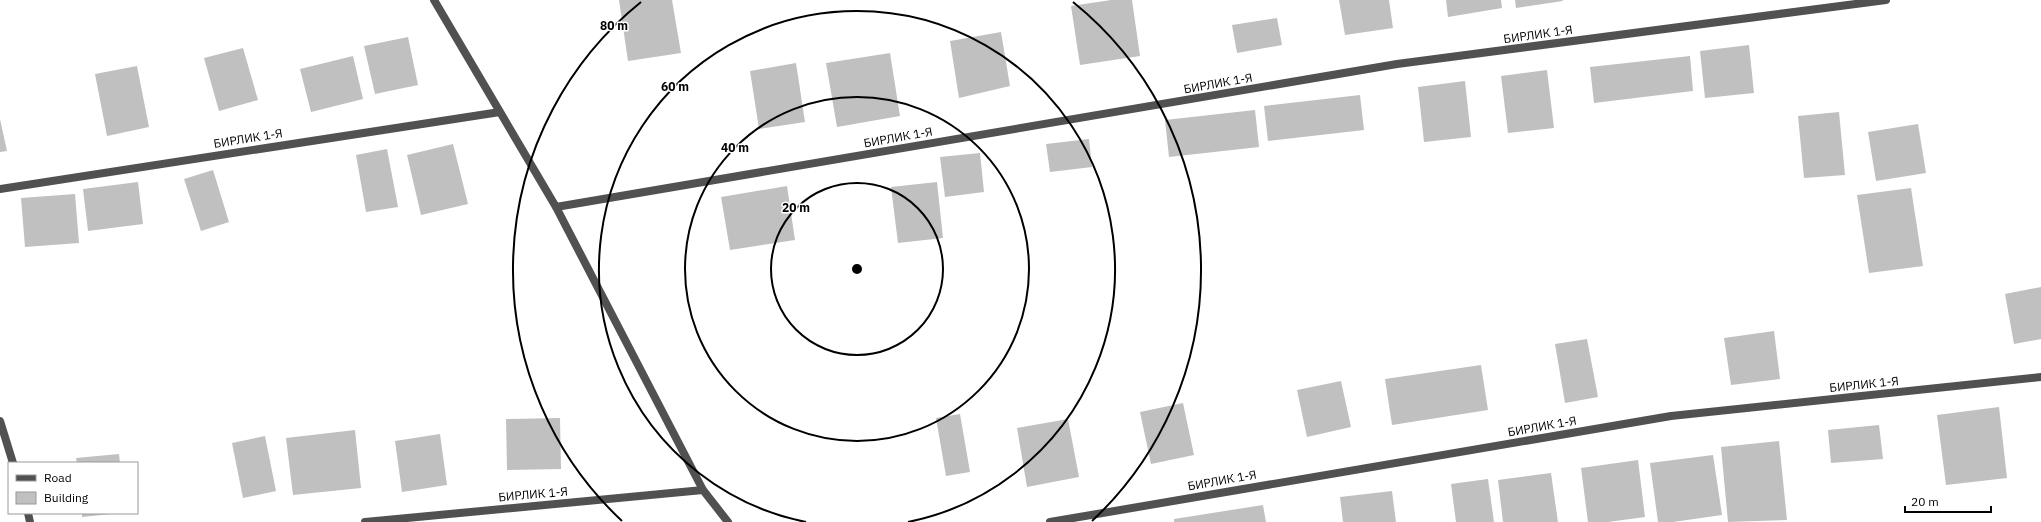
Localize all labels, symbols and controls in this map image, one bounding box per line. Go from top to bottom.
text: 80 m [600,18,628,33]
street label: БИРЛИК 1-Я [1502,22,1574,46]
street label: БИРЛИК 1-Я [1182,70,1254,96]
text: 60 m [661,79,689,94]
street label: БИРЛИК 1-Я [862,124,934,150]
street label: БИРЛИК 1-Я [212,125,284,151]
text: 40 m [721,140,749,155]
text: 20 m [782,200,810,215]
centre of rings [850,262,864,276]
street label: БИРЛИК 1-Я [1829,373,1899,395]
street label: БИРЛИК 1-Я [1506,413,1578,439]
legend [8,462,138,514]
street label: БИРЛИК 1-Я [1186,467,1258,493]
text: Road [44,470,72,485]
street label: БИРЛИК 1-Я [498,483,568,505]
scale bar [1905,488,1991,514]
text: Building [44,490,89,505]
text: 20 m [1911,494,1939,509]

